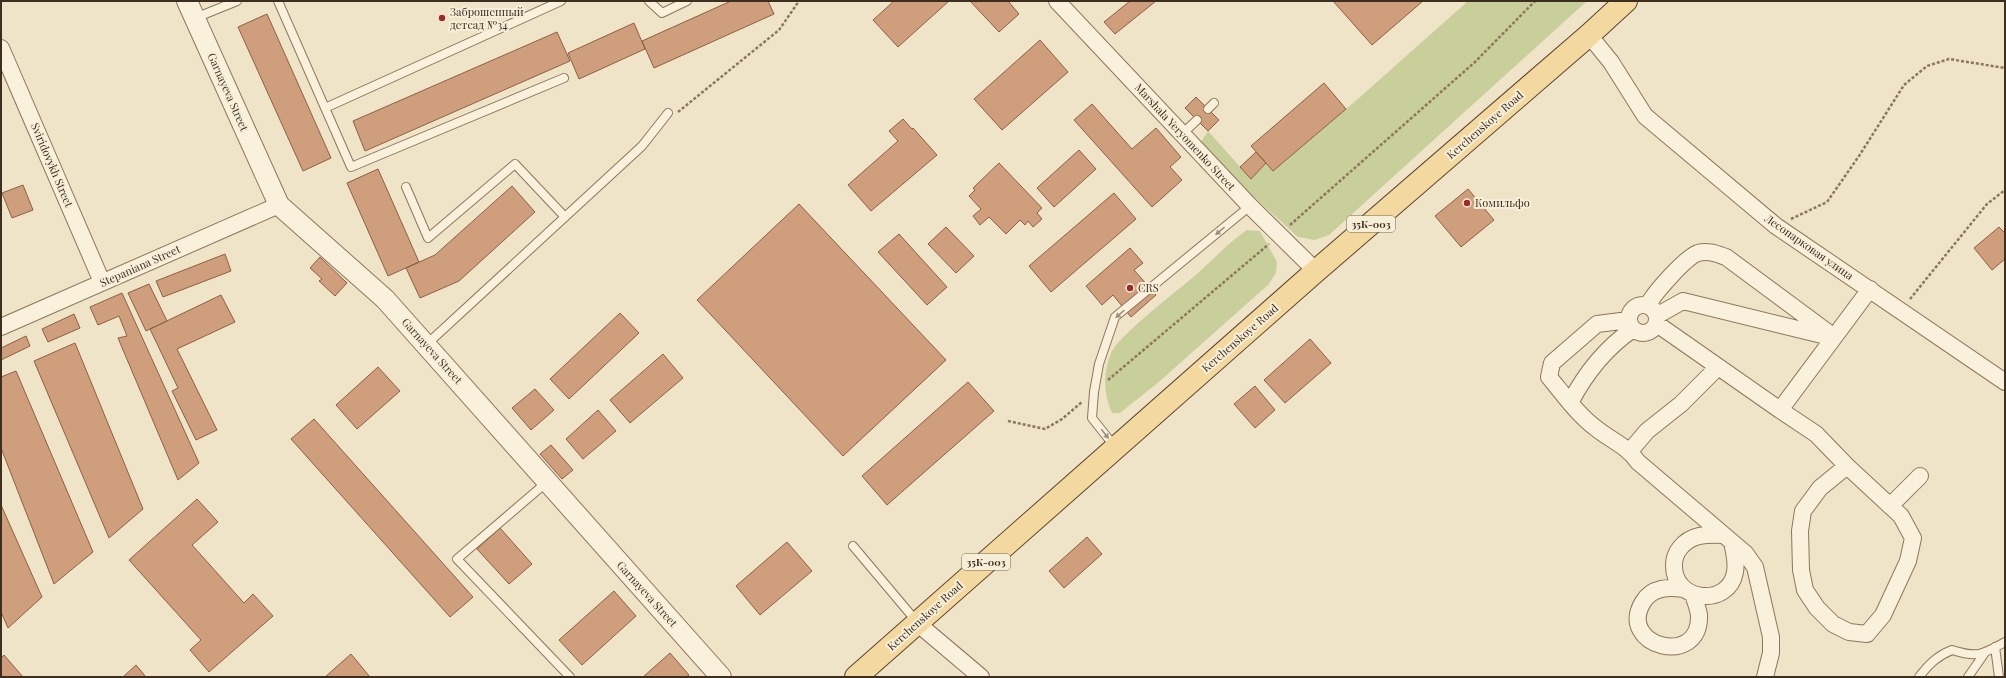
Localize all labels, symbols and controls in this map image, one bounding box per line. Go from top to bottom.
place label: Заброшенный детсад №34 [450,4,524,32]
marker: Заброшенный детсад №34 [437,13,447,23]
street label: Garnayeva Street [205,50,252,133]
street label: Marshala Yeryomenko Street [1132,80,1239,194]
street label: Kerchenskoye Road [1443,87,1527,162]
street label: Sviridovykh Street [28,120,77,209]
place label: Комильфо [1475,195,1530,210]
marker: Комильфо [1462,198,1472,208]
street label: Лесопарковая улица [1761,210,1857,283]
road number: 35К-003 [1347,216,1395,232]
one-way arrow [1214,226,1225,235]
street label: Stepaniana Street [97,241,183,290]
place label: CRS [1138,280,1159,295]
marker: CRS [1125,283,1135,293]
street label: Kerchenskoye Road [1198,300,1282,375]
one-way arrow [1115,309,1125,319]
street label: Garnayeva Street [399,314,466,387]
one-way arrow [1101,428,1110,439]
road number: 35К-003 [962,554,1010,570]
street label: Garnayeva Street [614,557,681,630]
street label: Kerchenskoye Road [884,577,966,654]

